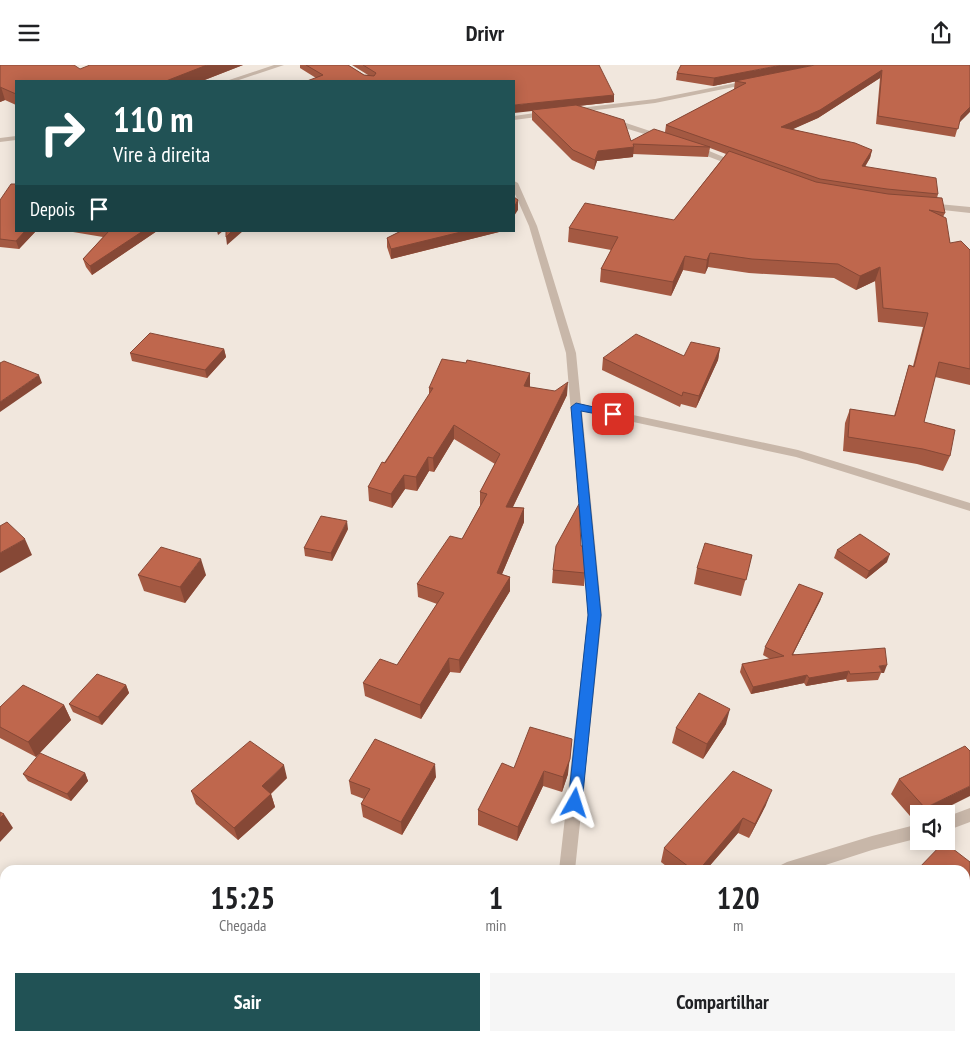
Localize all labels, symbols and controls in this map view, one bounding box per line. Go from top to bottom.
icon: menu [15,19,43,47]
text: Drivr [466,19,504,47]
icon: share [927,19,955,47]
text: 110 m [113,96,194,142]
icon: right [30,100,95,165]
text: Vire à direita [113,140,210,168]
icon: arrive [85,195,113,223]
text: Depois [30,197,75,221]
pin [592,393,634,435]
icon: arrive [599,400,627,428]
position arrow [548,776,600,828]
map controls [910,805,955,850]
button: sound [910,805,955,850]
text: 15:25 [210,878,275,917]
text: 1 [489,878,503,917]
text: 120 [717,878,760,917]
text: Chegada [219,915,266,935]
text: min [485,915,506,935]
text: m [733,915,743,935]
button: Sair [15,973,480,1031]
button: Compartilhar [490,973,955,1031]

